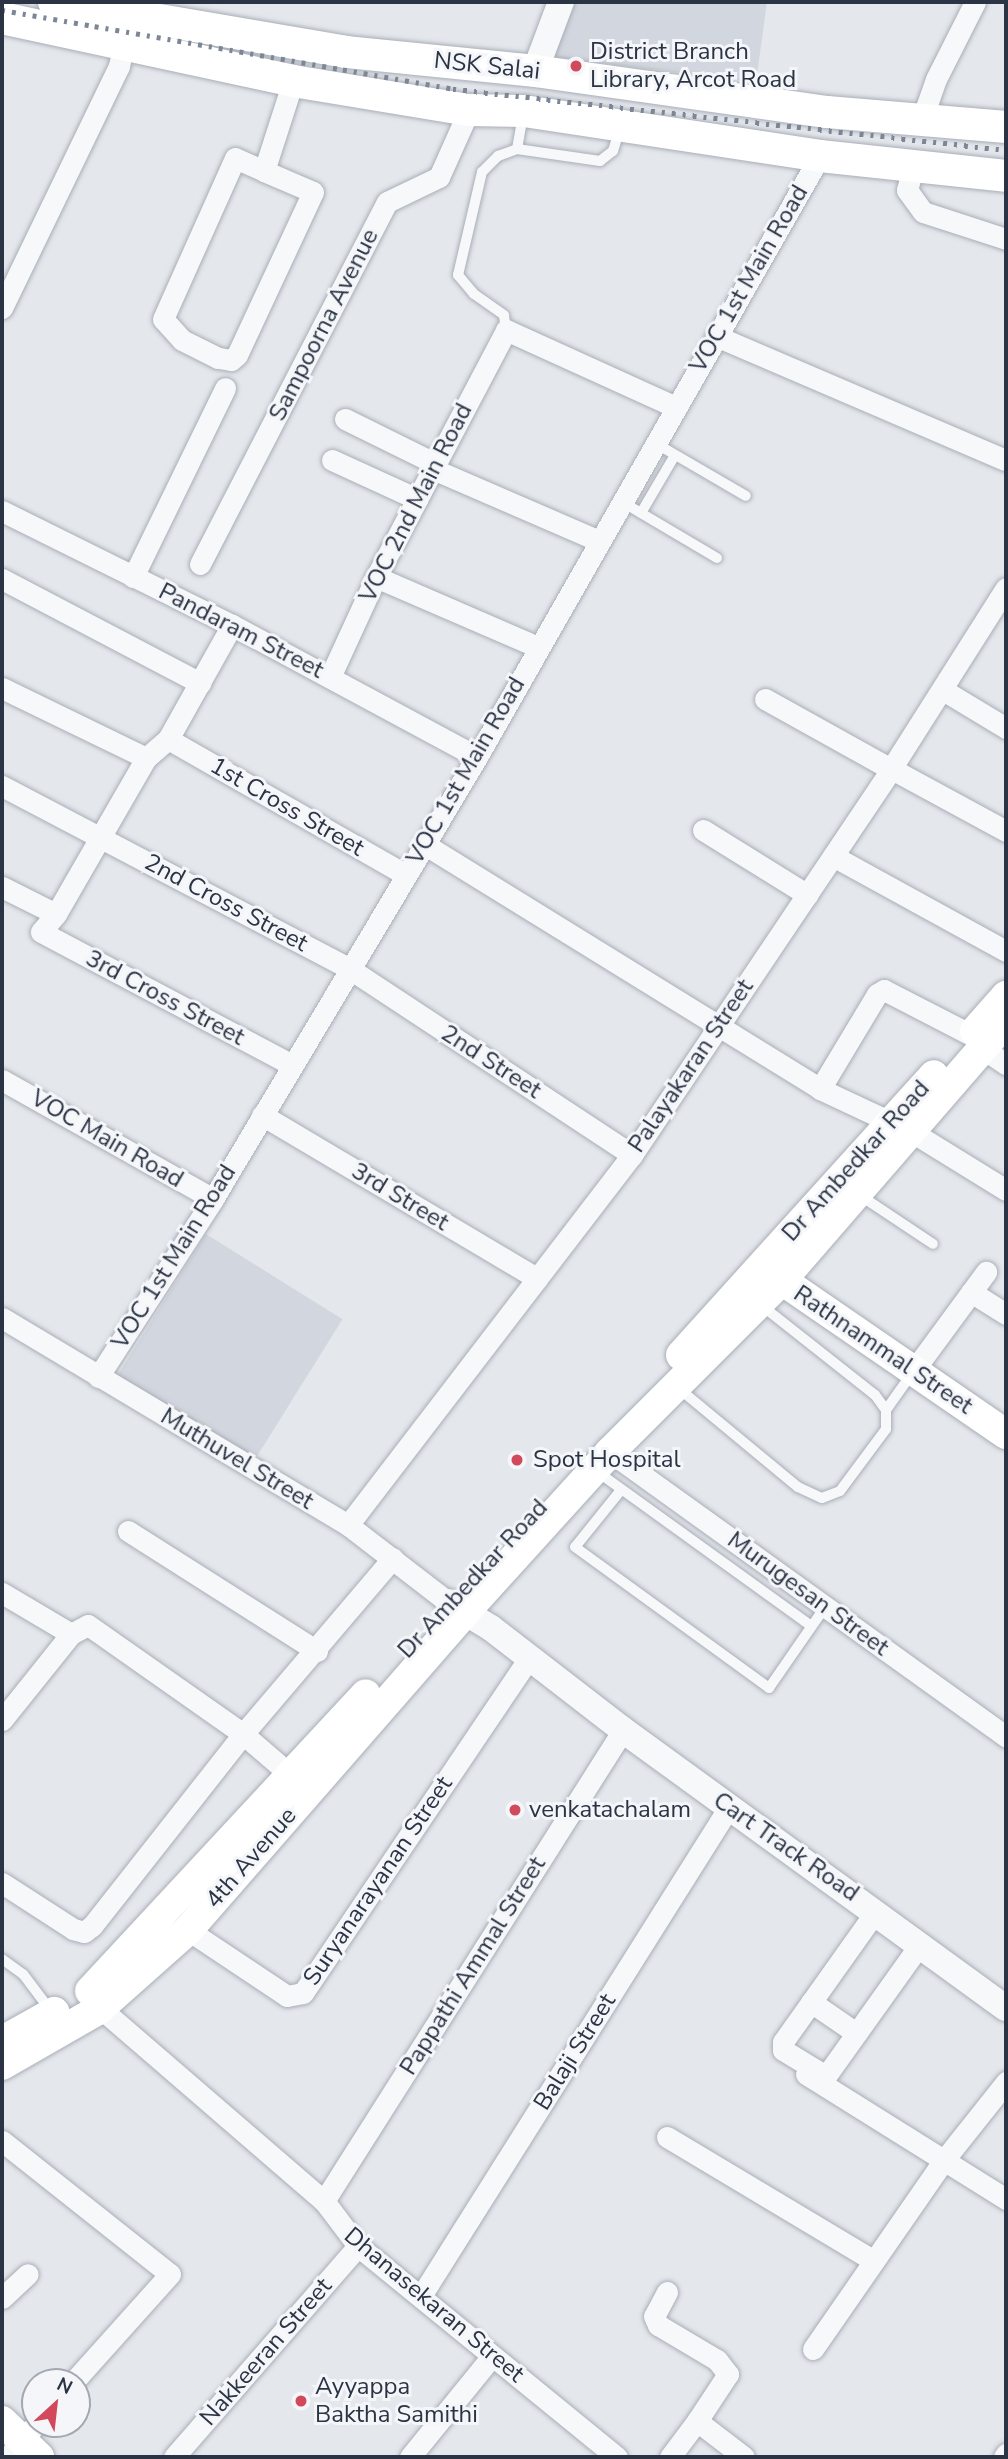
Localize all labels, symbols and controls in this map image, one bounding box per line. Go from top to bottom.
place label: District Branch Library, Arcot Road [590,38,796,94]
street label: NSK Salai [433,46,541,86]
marker: District Branch Library, Arcot Road [568,58,584,74]
street label: VOC 1st Main Road [684,180,814,378]
street label: Sampoorna Avenue [263,224,385,426]
street label: VOC 2nd Main Road [353,399,479,607]
street label: Pandaram Street [154,577,328,685]
street label: VOC 1st Main Road [401,672,531,870]
street label: 1st Cross Street [205,751,369,863]
street label: 2nd Cross Street [139,848,313,958]
street label: 3rd Cross Street [81,944,249,1052]
street label: Palayakaran Street [622,974,760,1158]
street label: 2nd Street [435,1019,547,1105]
street label: Dr Ambedkar Road [776,1075,936,1247]
street label: VOC Main Road [26,1084,188,1194]
street label: 3rd Street [346,1157,454,1237]
street label: VOC 1st Main Road [106,1160,242,1354]
street label: Rathnammal Street [788,1279,978,1421]
street label: Muthuvel Street [155,1402,319,1516]
place label: Spot Hospital [533,1446,680,1474]
marker: Spot Hospital [507,1450,527,1470]
street label: Dr Ambedkar Road [392,1494,554,1664]
street label: Murugesan Street [722,1526,894,1662]
street label: Suryanarayanan Street [297,1771,459,1991]
street label: Cart Track Road [708,1786,864,1908]
place label: venkatachalam [529,1796,691,1824]
street label: 4th Avenue [199,1802,303,1914]
marker: venkatachalam [507,1802,523,1818]
street label: Pappathi Ammal Street [394,1852,552,2080]
street label: Balaji Street [528,1989,622,2115]
street label: Dhanasekaran Street [338,2221,530,2389]
street label: Nakkeeran Street [194,2272,338,2432]
north arrow [21,2368,91,2438]
text: N [52,2371,77,2401]
place label: Ayyappa Baktha Samithi [315,2373,478,2429]
marker: Ayyappa Baktha Samithi [293,2393,309,2409]

